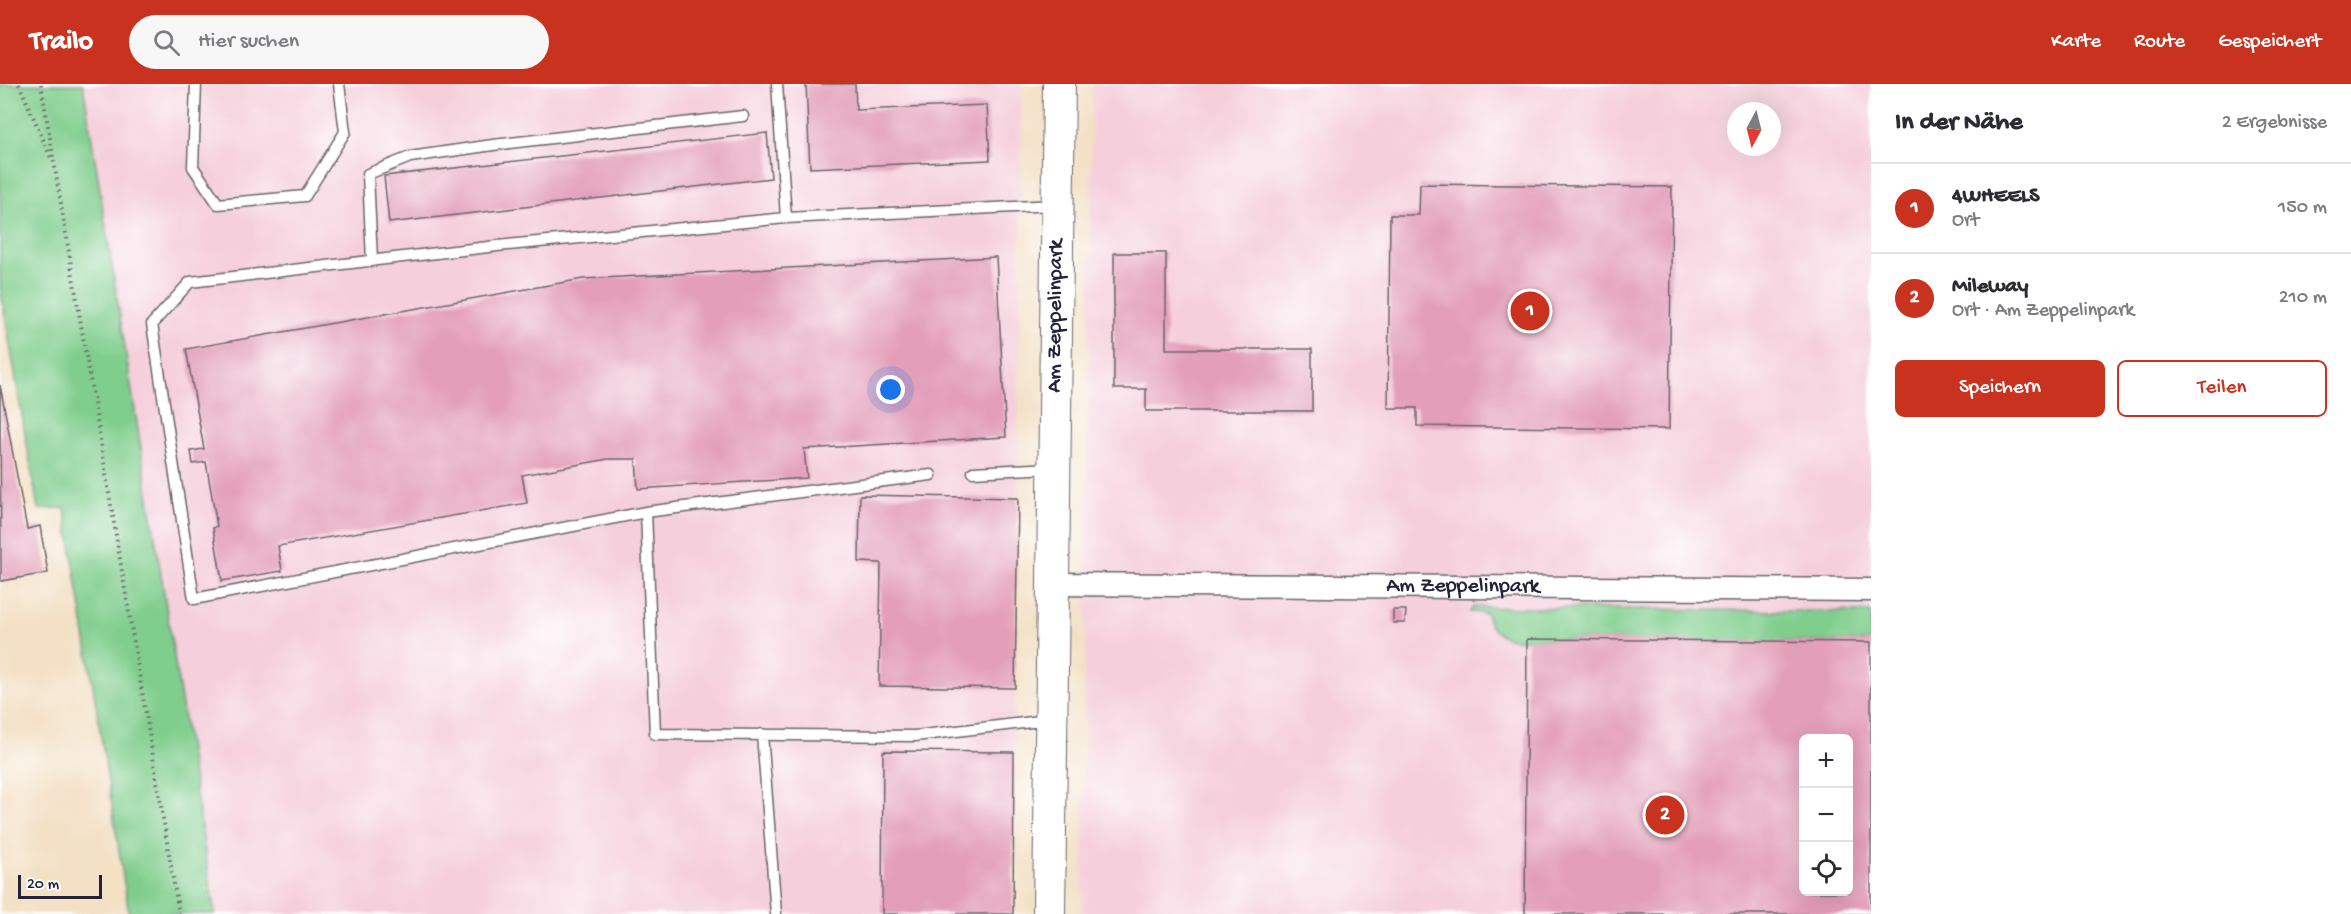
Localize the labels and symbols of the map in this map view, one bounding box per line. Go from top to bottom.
north arrow [1727,102,1781,156]
street label: Am Zeppelinpark [1042,237,1070,393]
pin: 1 [1510,288,1550,334]
your location [876,375,905,404]
street label: Am Zeppelinpark [1386,573,1542,601]
pin: 2 [1646,792,1684,838]
scale bar [18,872,102,900]

